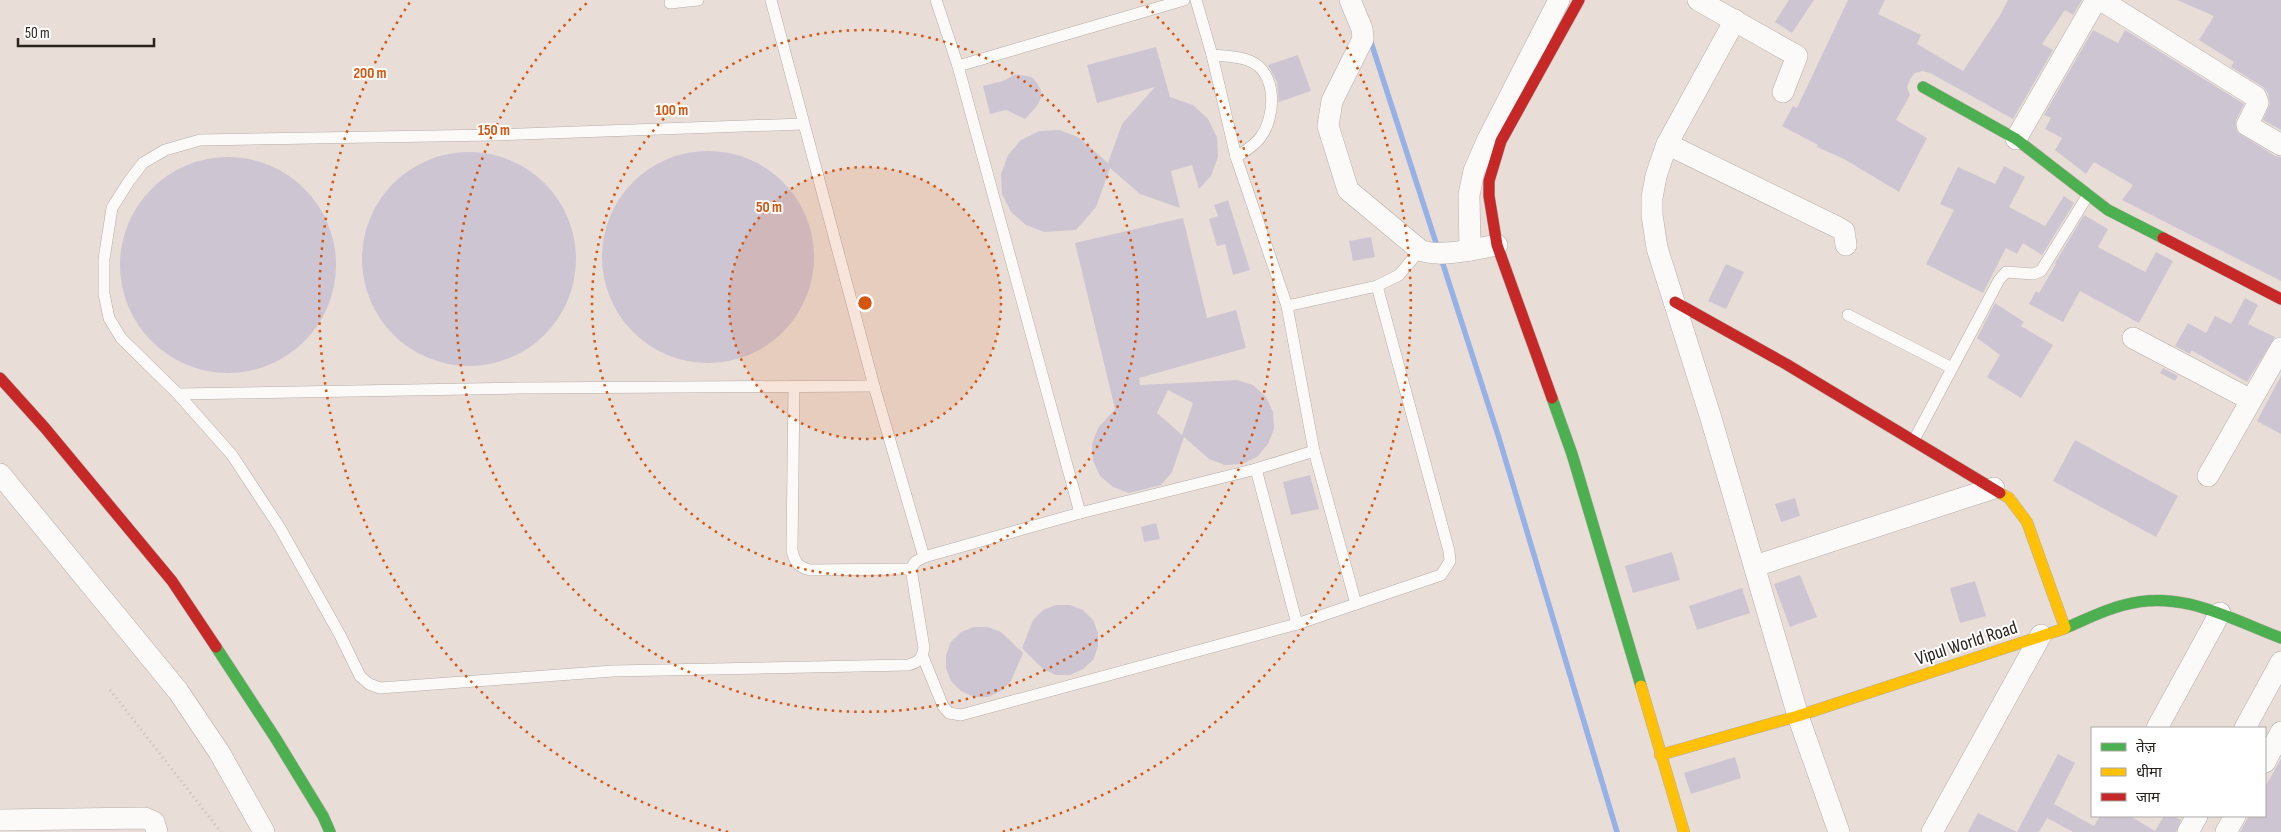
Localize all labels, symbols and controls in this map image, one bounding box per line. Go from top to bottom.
scale bar [18,15,154,47]
text: 50 m [25,24,50,43]
text: 200 m [353,64,387,83]
text: 100 m [656,101,688,120]
text: 150 m [478,121,510,140]
text: 50 m [756,198,782,217]
centre of rings [856,294,874,312]
street label: Vipul World Road [1913,616,2020,671]
legend [2091,727,2266,817]
text: तेज़ [2136,738,2157,757]
text: धीमा [2136,763,2163,782]
text: जाम [2136,788,2161,807]

